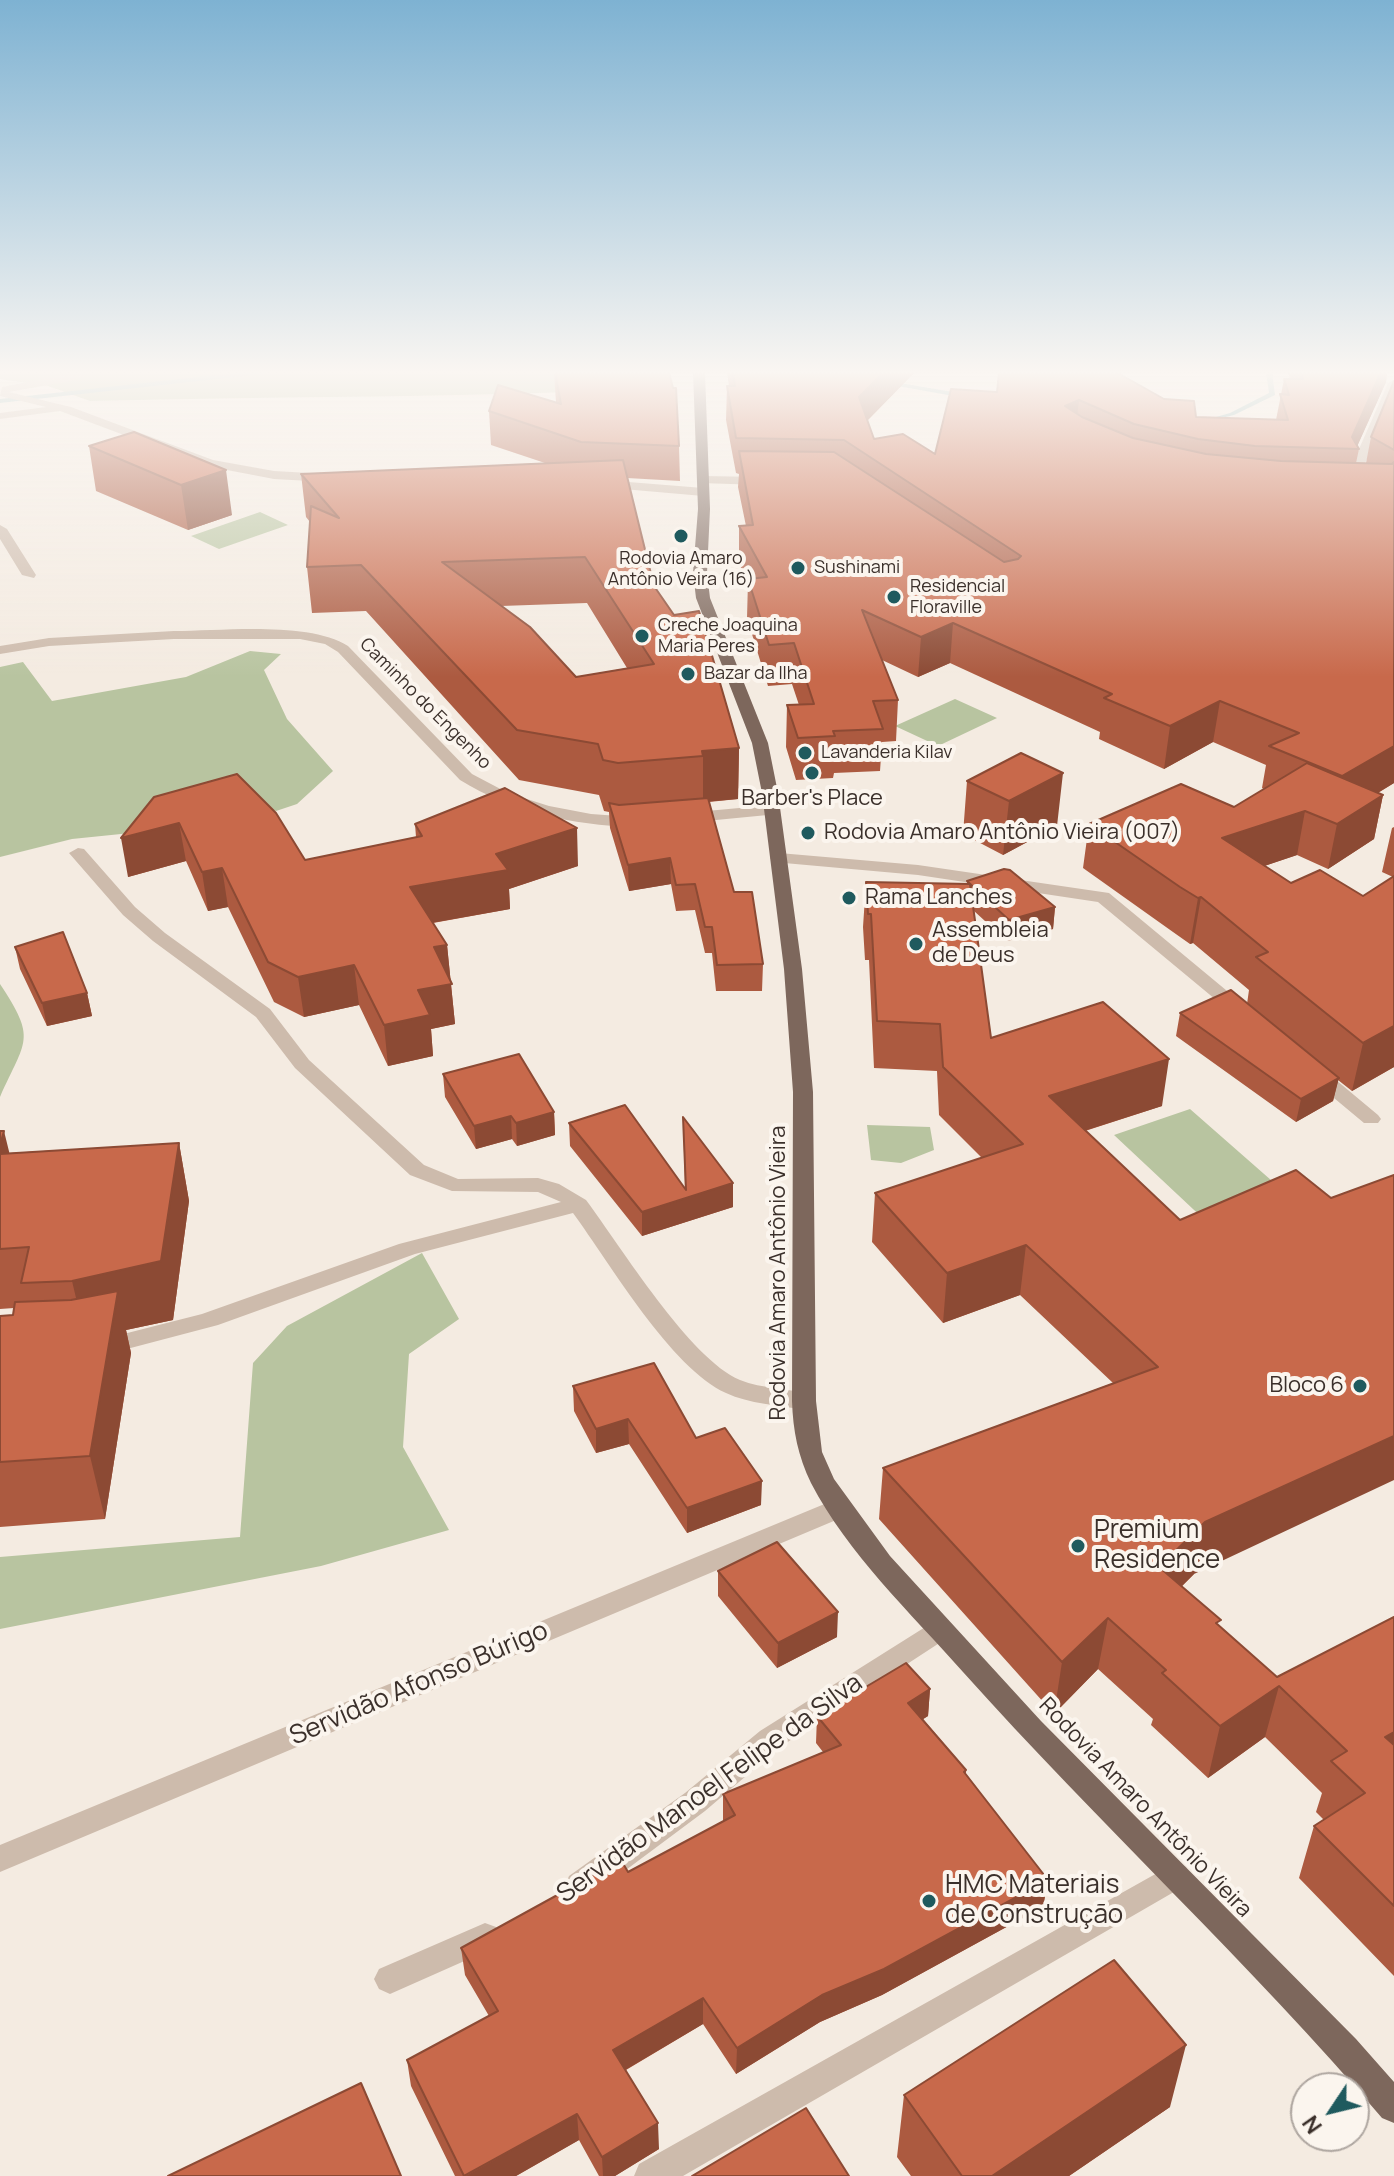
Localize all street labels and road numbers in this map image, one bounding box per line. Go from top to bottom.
street label: Caminho do Engenho [355,634,495,774]
street label: Rodovia Amaro Antônio Vieira [766,1125,792,1421]
street label: Servidão Afonso Búrigo [285,1615,553,1753]
street label: Servidão Manoel Felipe da Silva [551,1668,869,1910]
street label: Rodovia Amaro Antônio Vieira [1033,1693,1257,1923]

